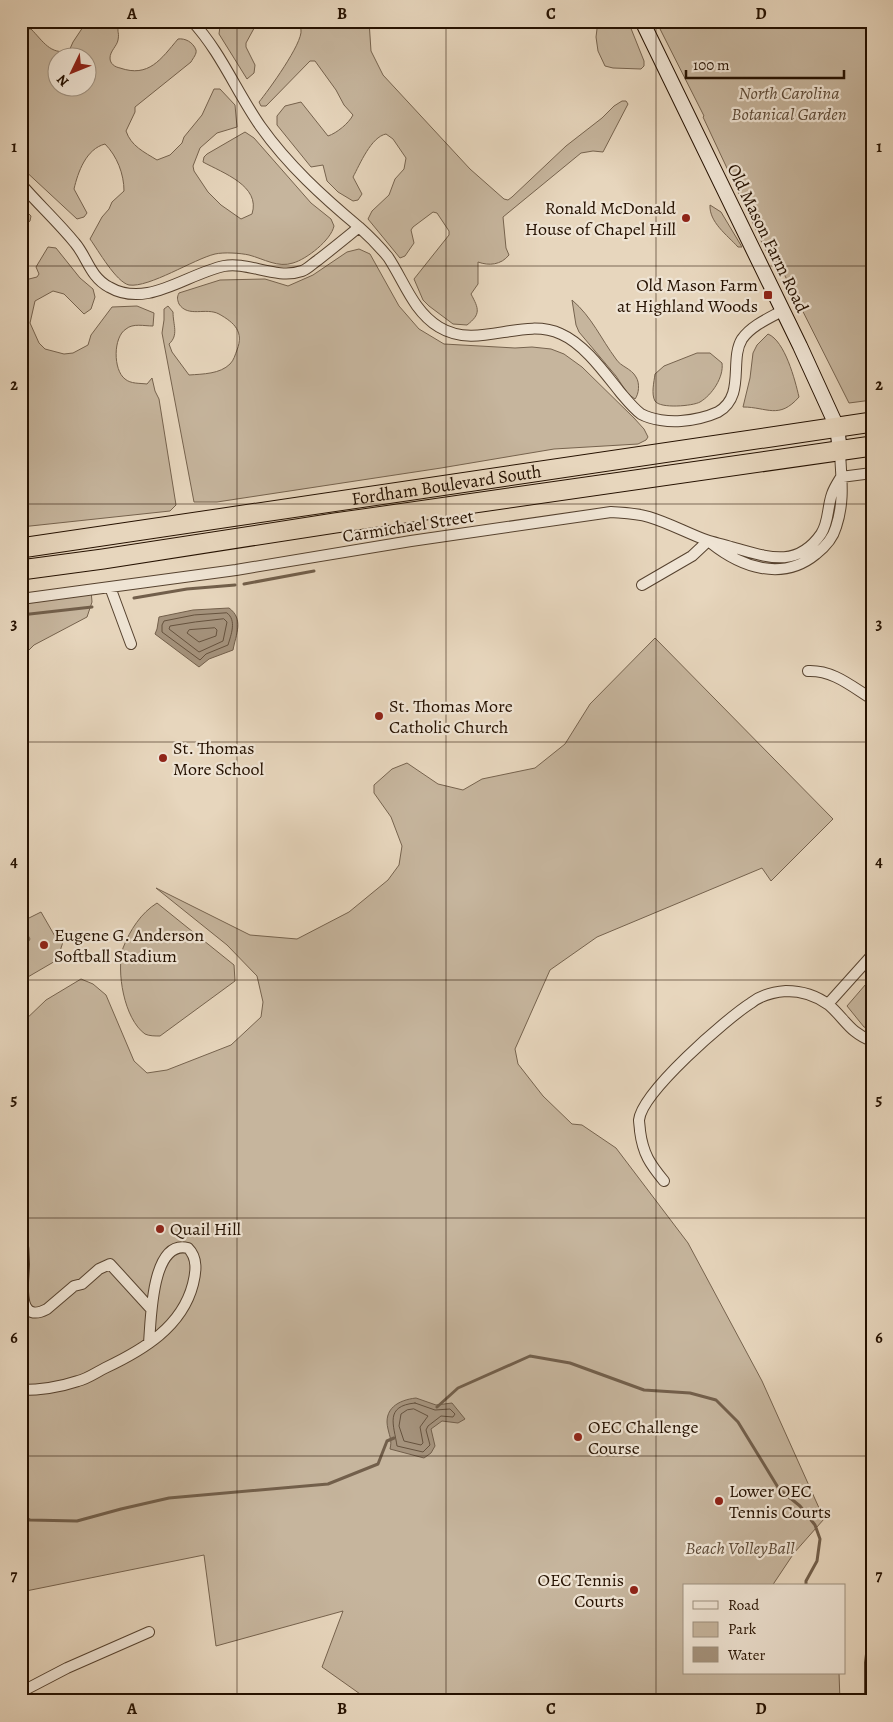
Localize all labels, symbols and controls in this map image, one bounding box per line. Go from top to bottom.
text: A [126,3,138,25]
text: B [337,3,347,25]
text: C [546,3,556,25]
text: D [755,3,767,25]
north arrow [48,48,98,98]
scale bar [686,48,843,80]
text: 100 m [693,55,730,75]
text: N [52,70,73,91]
park label: North Carolina Botanical Garden [731,81,847,126]
text: 1 [11,136,17,158]
text: 1 [876,136,882,158]
street label: Old Mason Farm Road [722,160,815,317]
place label: Ronald McDonald House of Chapel Hill [525,196,677,241]
marker: Ronald McDonald House of Chapel Hill [680,212,692,224]
place label: Old Mason Farm at Highland Woods [617,273,758,318]
marker: Old Mason Farm at Highland Woods [762,289,774,301]
text: 2 [10,374,18,396]
text: 2 [875,374,883,396]
street label: Fordham Boulevard South [350,459,543,511]
street label: Carmichael Street [341,504,475,548]
text: 3 [11,613,18,635]
text: 3 [876,613,883,635]
place label: St. Thomas More Catholic Church [389,694,513,739]
marker: St. Thomas More Catholic Church [373,710,385,722]
place label: St. Thomas More School [173,736,265,781]
marker: St. Thomas More School [157,752,169,764]
text: 4 [10,851,18,873]
text: 4 [875,851,883,873]
place label: Eugene G. Anderson Softball Stadium [54,923,204,968]
marker: Eugene G. Anderson Softball Stadium [38,939,50,951]
text: 5 [11,1089,18,1111]
text: 5 [876,1089,883,1111]
place label: Quail Hill [170,1217,242,1241]
marker: Quail Hill [154,1223,166,1235]
text: 6 [10,1327,18,1349]
text: 6 [875,1327,883,1349]
place label: OEC Challenge Course [588,1415,699,1460]
marker: OEC Challenge Course [572,1431,584,1443]
place label: Lower OEC Tennis Courts [729,1479,831,1524]
marker: Lower OEC Tennis Courts [713,1495,725,1507]
park label: Beach VolleyBall [685,1536,795,1560]
text: 7 [11,1565,18,1587]
text: 7 [876,1565,883,1587]
place label: OEC Tennis Courts [538,1568,624,1613]
marker: OEC Tennis Courts [628,1584,640,1596]
legend [683,1584,846,1674]
text: Road [728,1595,760,1615]
text: Park [728,1619,757,1639]
text: Water [727,1645,765,1665]
text: A [126,1698,138,1720]
text: B [337,1698,347,1720]
text: C [546,1698,556,1720]
text: D [755,1698,767,1720]

